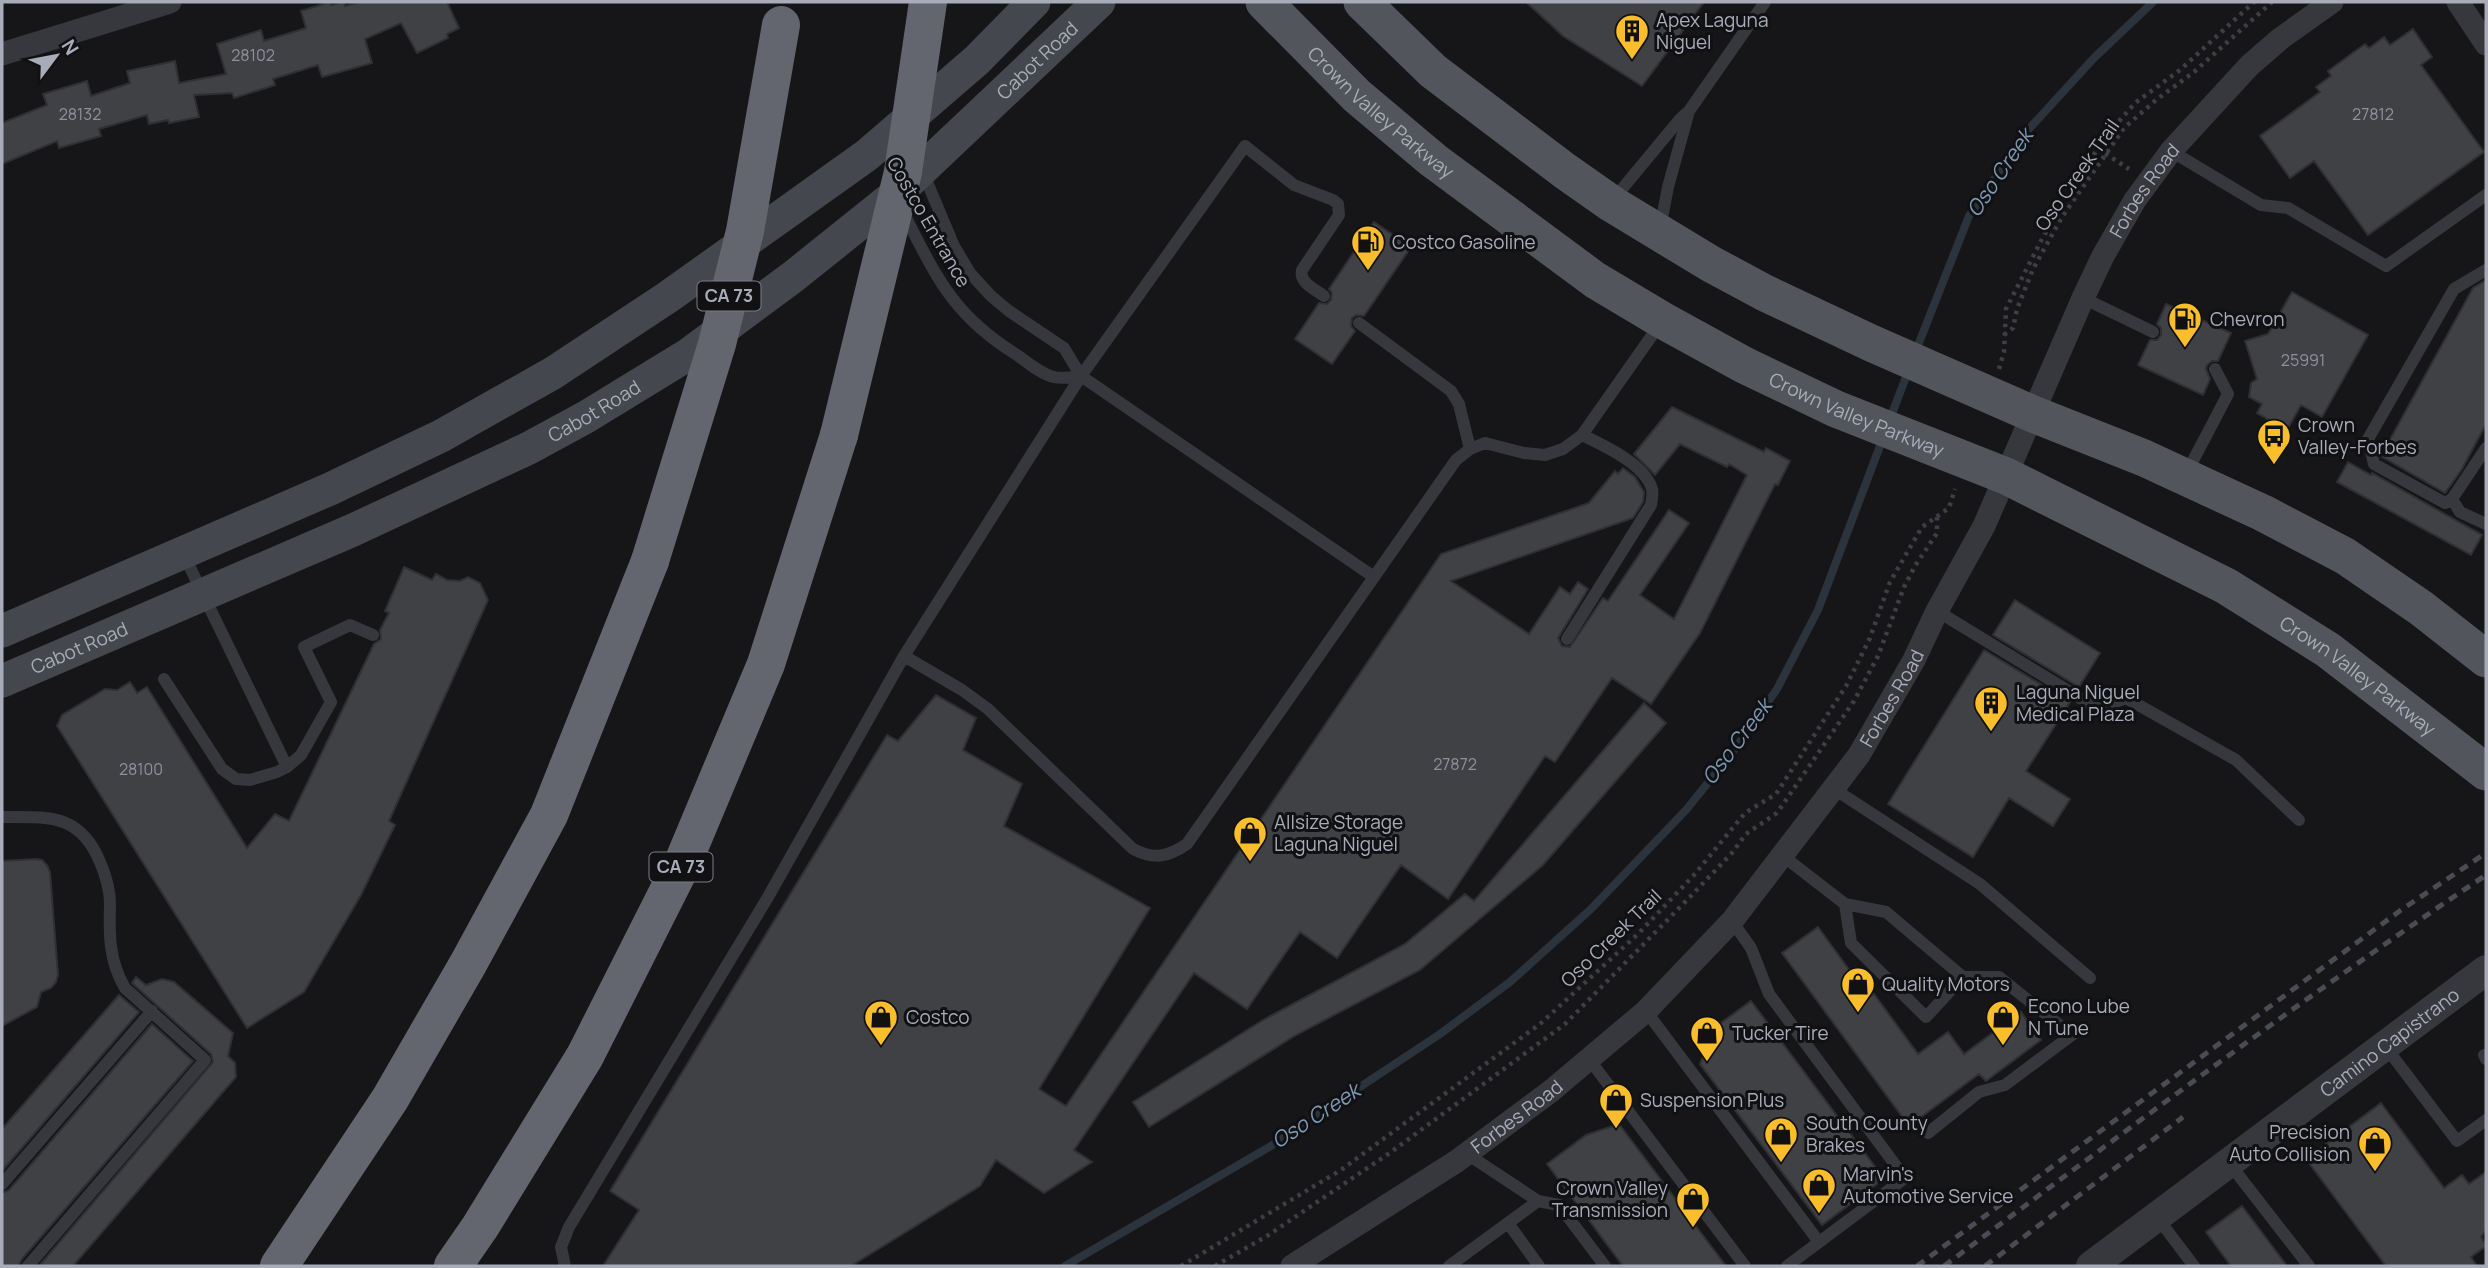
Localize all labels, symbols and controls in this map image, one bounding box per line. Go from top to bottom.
place label: Apex Laguna Niguel [1656,7,1768,55]
building icon: Apex Laguna Niguel [1613,12,1651,61]
street label: Cabot Road [991,16,1084,105]
north arrow [21,21,91,91]
text: N [56,34,85,60]
street label: Crown Valley Parkway [1302,41,1459,184]
house number: 28102 [231,44,275,66]
house number: 28132 [59,103,101,125]
house number: 27812 [2352,103,2394,125]
street label: Oso Creek Trail [2029,114,2125,236]
water label: Oso Creek [1960,121,2040,222]
street label: Forbes Road [2103,137,2185,242]
street label: Costco Entrance [881,152,977,292]
fuel station icon: Costco Gasoline [1349,223,1387,272]
place label: Costco Gasoline [1392,229,1536,255]
road number: CA 73 [698,282,760,310]
fuel station icon: Chevron [2166,300,2204,349]
place label: Chevron [2210,306,2284,332]
house number: 25991 [2281,349,2325,371]
street label: Crown Valley Parkway [1765,366,1948,463]
street label: Cabot Road [543,374,645,448]
place label: Crown Valley-Forbes [2298,412,2417,460]
bus stop icon: Crown Valley-Forbes [2255,417,2293,466]
street label: Crown Valley Parkway [2275,610,2441,742]
street label: Cabot Road [27,615,132,680]
street label: Forbes Road [1853,645,1930,752]
place label: Laguna Niguel Medical Plaza [2016,679,2140,727]
building icon: Laguna Niguel Medical Plaza [1972,684,2010,733]
water label: Oso Creek [1695,691,1779,790]
house number: 27872 [1433,753,1477,775]
house number: 28100 [119,758,163,780]
place label: Allsize Storage Laguna Niguel [1274,809,1403,857]
shop icon: Allsize Storage Laguna Niguel [1231,814,1269,863]
road number: CA 73 [650,852,712,882]
street label: Oso Creek Trail [1555,883,1667,993]
shop icon: Quality Motors [1839,965,1877,1014]
place label: Quality Motors [1882,971,2010,997]
street label: Camino Capistrano [2314,982,2465,1103]
place label: Econo Lube N Tune [2028,993,2130,1041]
shop icon: Costco [862,998,900,1047]
shop icon: Econo Lube N Tune [1984,998,2022,1047]
place label: Costco [906,1004,969,1030]
shop icon: Tucker Tire [1688,1014,1726,1063]
place label: Tucker Tire [1732,1020,1829,1046]
street label: Forbes Road [1465,1074,1568,1159]
water label: Oso Creek [1266,1075,1367,1154]
shop icon: Suspension Plus [1597,1081,1635,1130]
place label: Suspension Plus [1640,1087,1784,1113]
place label: South County Brakes [1806,1110,1928,1158]
shop icon: South County Brakes [1762,1115,1800,1164]
place label: Precision Auto Collision [2229,1119,2350,1167]
shop icon: Precision Auto Collision [2356,1124,2394,1173]
place label: Marvin's Automotive Service [1843,1161,2013,1209]
shop icon: Marvin's Automotive Service [1800,1166,1838,1215]
place label: Crown Valley Transmission [1552,1175,1668,1223]
shop icon: Crown Valley Transmission [1674,1180,1712,1229]

